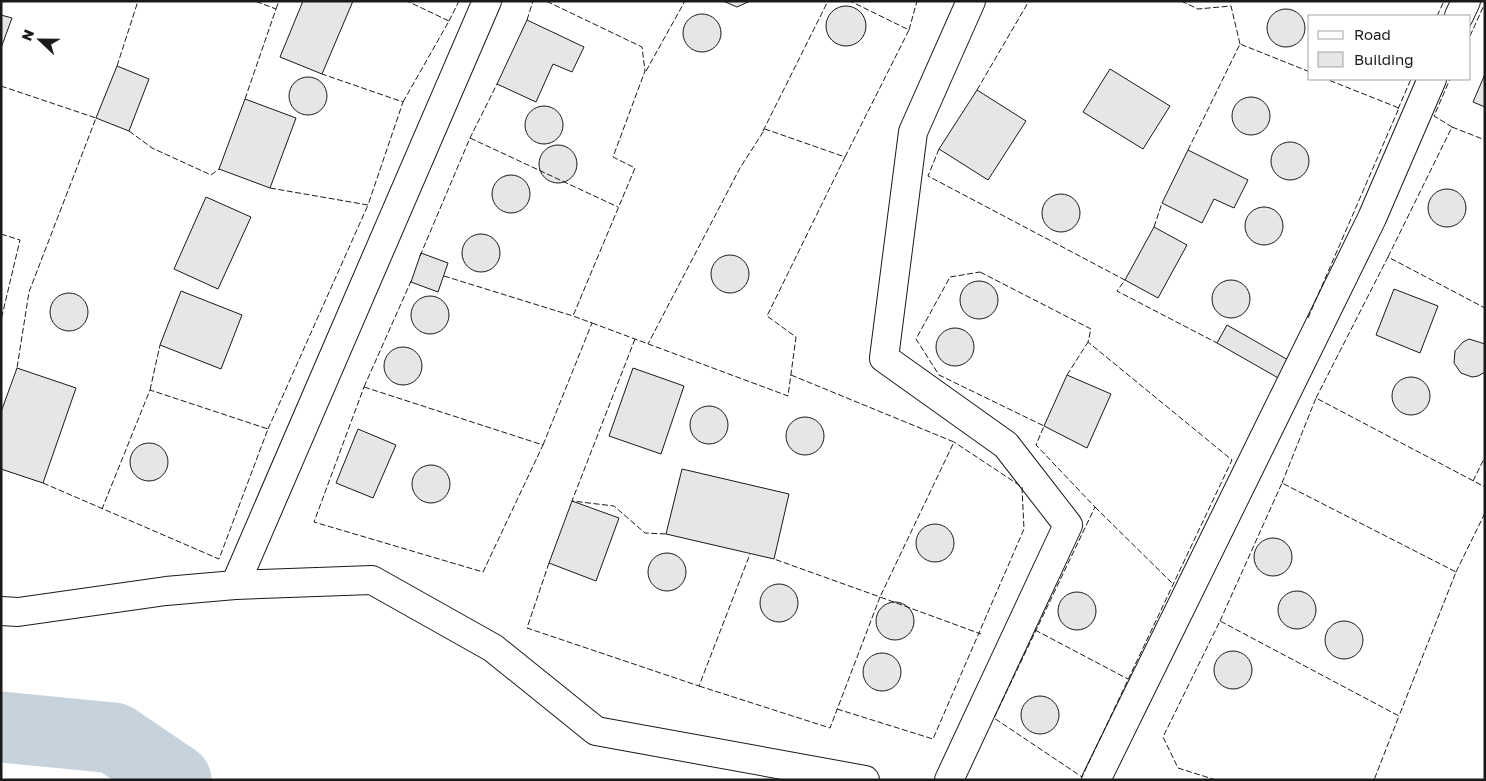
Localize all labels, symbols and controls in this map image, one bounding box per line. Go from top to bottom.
north arrow [15,15,65,65]
legend [1308,15,1471,80]
text: Road [1354,25,1391,43]
text: N [18,27,37,43]
text: Building [1354,50,1414,68]

